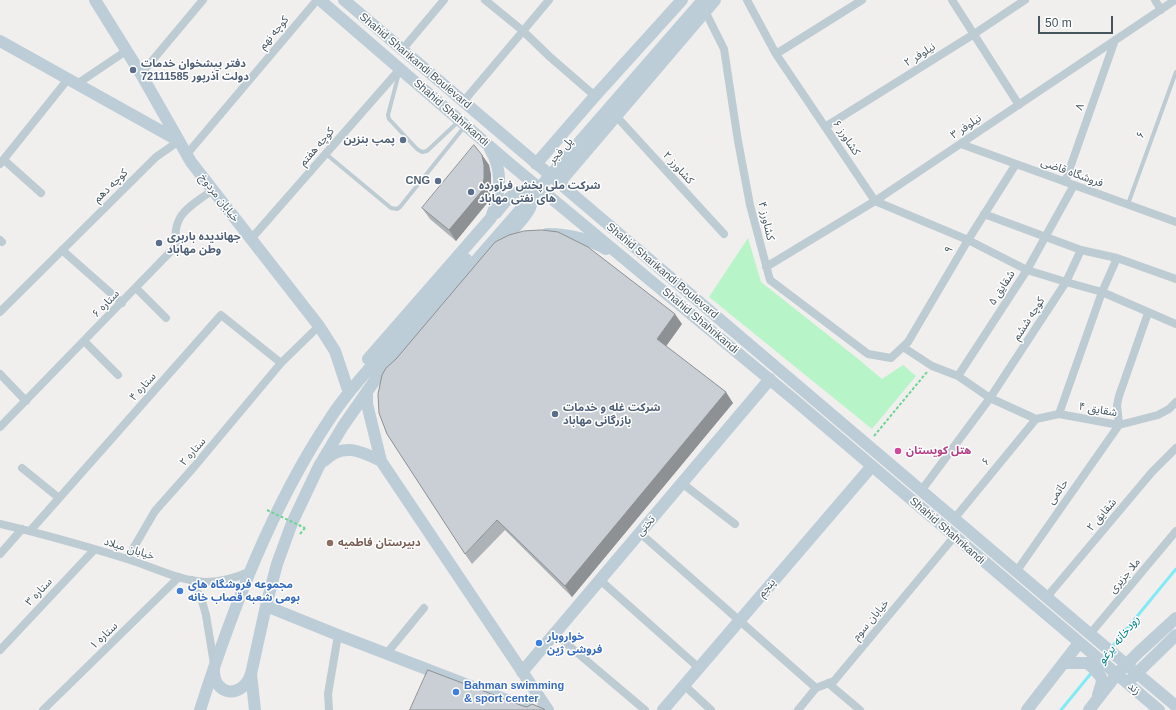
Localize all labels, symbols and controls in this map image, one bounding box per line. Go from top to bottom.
scale bar [1040,8,1115,34]
street label: Shahid Sharikandi Boulevard [356,10,474,112]
street label: کوچه نهم [256,14,292,52]
text: 50 m [1045,16,1072,30]
street label: نیلوفر ۲ [902,40,938,70]
place label: دفتر پیشخوان خدمات دولت آذرپور 72111585 [141,57,249,83]
marker: دفتر پیشخوان خدمات دولت آذرپور 72111585 [128,65,138,75]
street label: Shahid Shahrikandi [411,77,491,149]
street label: ۸ [1073,102,1087,112]
street label: نیلوفر ۳ [948,112,984,142]
street label: کشاورز ۶ [830,118,862,158]
street label: کوچه هفتم [297,125,337,169]
street label: ۶ [1134,130,1148,140]
place label: پمپ بنزین [343,133,395,147]
marker: پمپ بنزین [398,135,408,145]
street label: پل فجر [546,135,576,167]
street label: کشاورز ۲ [660,149,696,187]
street label: فروشگاه قاضی [1039,156,1105,190]
street label: کوچه دهم [91,167,131,205]
street label: خیابان مردوخ [196,171,242,225]
place label: CNG [406,174,430,188]
marker: CNG [433,176,443,186]
place label: شرکت ملی پخش فرآورده های نفتی مهاباد [479,179,600,205]
marker: شرکت ملی پخش فرآورده های نفتی مهاباد [466,187,476,197]
street label: کشاورز ۴ [755,200,777,242]
street label: Shahid Sharikandi Boulevard [603,220,721,322]
place label: جهاندیده باربری وطن مهاباد [167,230,241,256]
marker: جهاندیده باربری وطن مهاباد [154,238,164,248]
street label: ۹ [942,244,956,256]
street label: شقایق ۵ [986,268,1018,308]
street label: Shahid Shahrikandi [659,285,741,357]
street label: ستاره ۶ [90,287,122,321]
street label: کوچه ششم [1010,295,1048,343]
street label: ستاره ۴ [127,370,159,404]
street label: شقایق ۴ [1078,400,1118,420]
place label: شرکت غله و خدمات بازرگانی مهاباد [563,401,661,427]
marker: شرکت غله و خدمات بازرگانی مهاباد [550,409,560,419]
street label: ستاره ۲ [177,435,209,469]
place label: هتل کویستان [906,444,971,458]
marker: هتل کویستان [893,446,903,456]
street label: ۶ [979,455,993,469]
street label: حاتمی [1045,477,1071,507]
street label: Shahid Shahrikandi [907,495,987,567]
street label: شقایق ۲ [1084,496,1120,534]
street label: تختی [634,513,658,539]
street label: خیابان میلاد [102,535,156,563]
place label: دبیرستان فاطمیه [338,536,421,550]
marker: دبیرستان فاطمیه [325,538,335,548]
street label: ملا جزیری [1106,556,1144,596]
street label: ستاره ۳ [23,575,55,609]
street label: پنجم [755,576,779,600]
place label: مجموعه فروشگاه های بومی شعبه قصاب خانه [188,578,300,604]
marker: مجموعه فروشگاه های بومی شعبه قصاب خانه [175,586,185,596]
street label: خیابان سوم [850,597,892,643]
water label: رودخانه یرغو [1095,613,1143,667]
street label: ستاره ۱ [87,620,121,652]
place label: خواروبار فروشی ژین [547,630,602,656]
marker: خواروبار فروشی ژین [534,638,544,648]
place label: Bahman swimming & sport center [464,679,564,705]
street label: زند [1125,680,1143,698]
marker: Bahman swimming & sport center [451,687,461,697]

